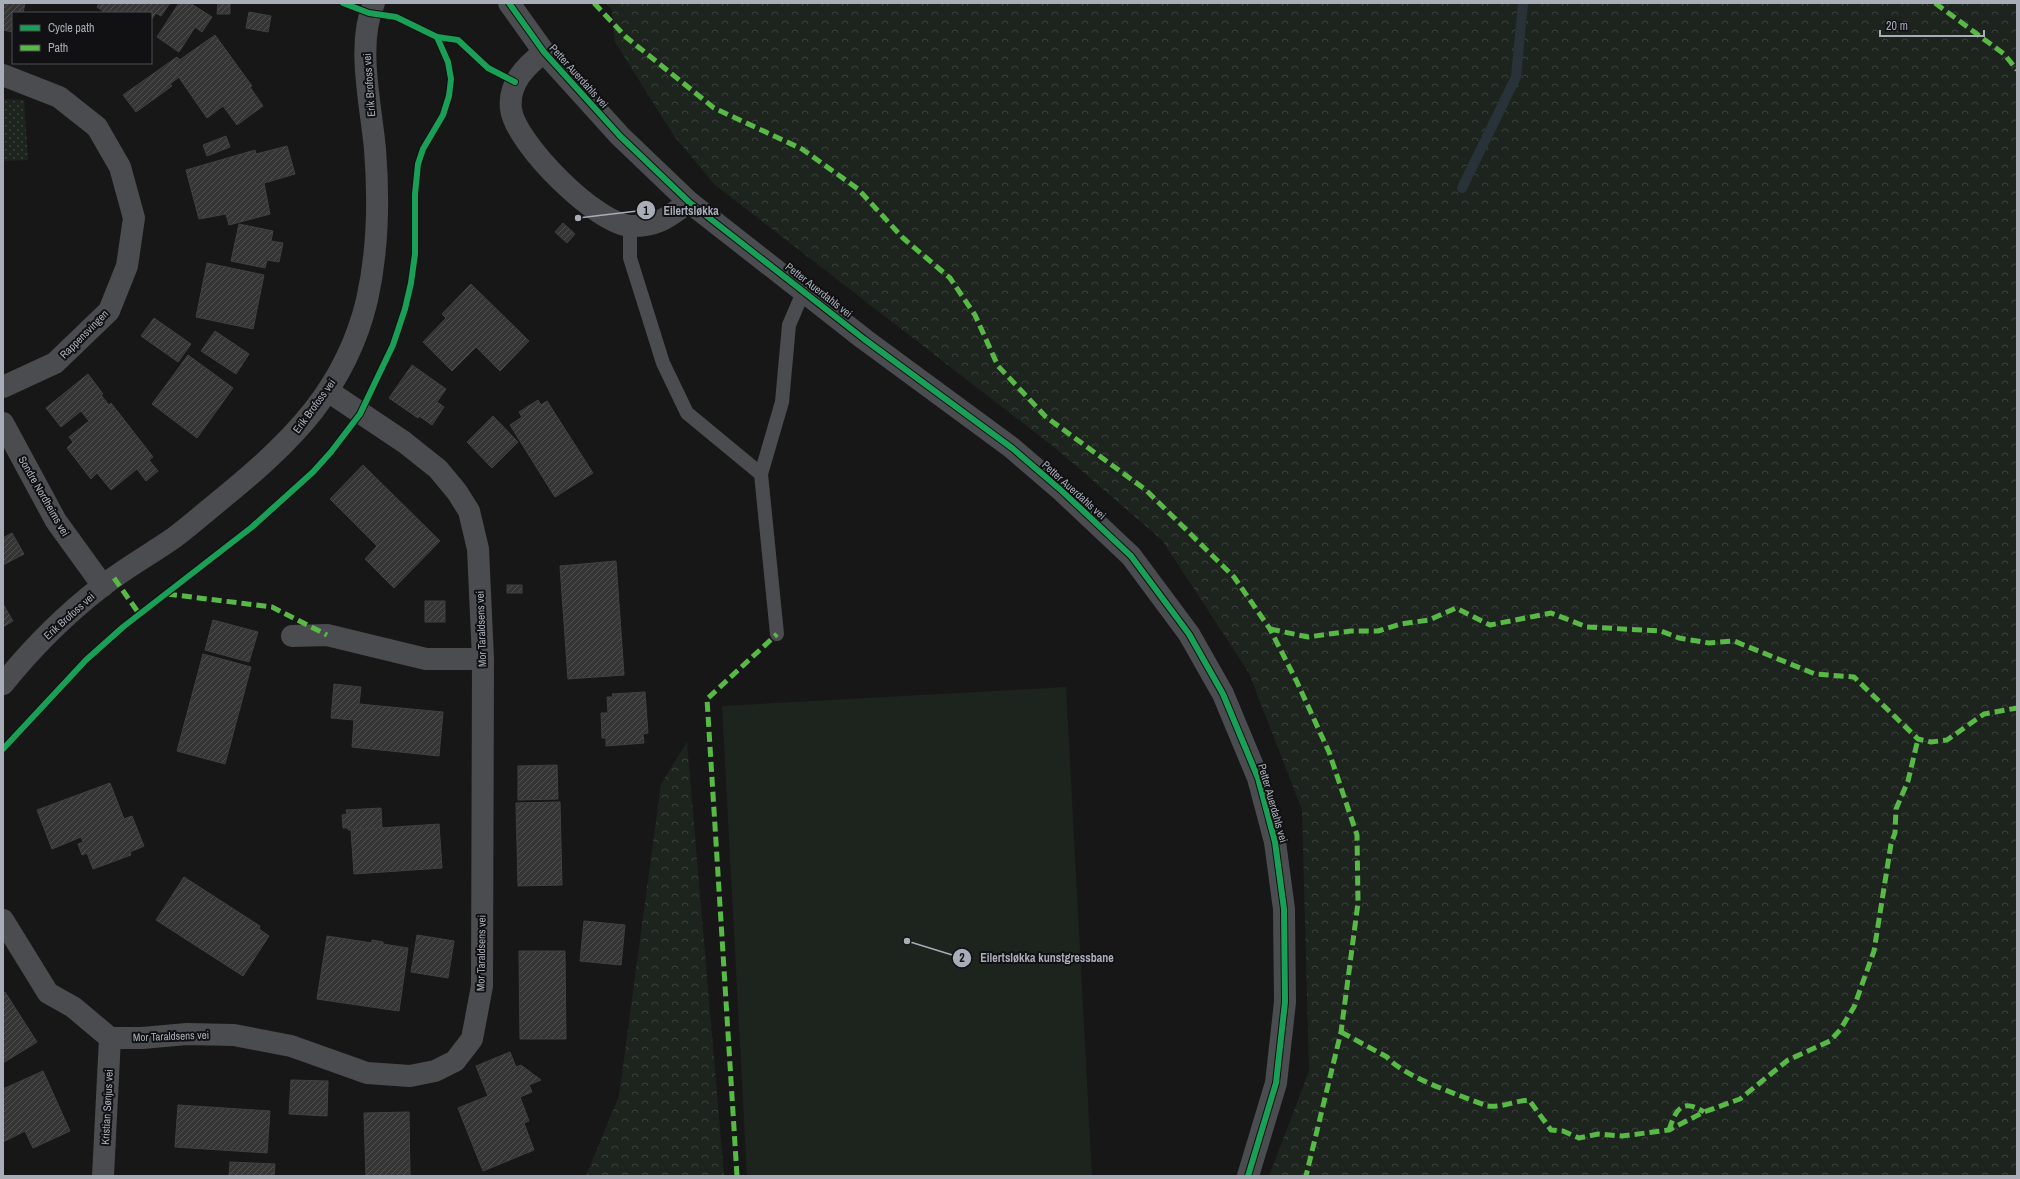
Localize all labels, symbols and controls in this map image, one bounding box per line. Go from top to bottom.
legend [12,12,152,64]
scale bar [1880,12,1984,38]
text: 20 m [1886,18,1908,34]
text: Cycle path [48,20,95,36]
text: Path [48,40,68,56]
street label: Petter Auerdahls vei [547,41,611,111]
street label: Erik Brofoss vei [360,53,378,117]
callout: Eilertsløkka [636,198,727,222]
text: 1 [643,203,649,219]
text: Eilertsløkka [663,203,719,219]
street label: Petter Auerdahls vei [783,259,855,321]
street label: Rappensvingen [57,307,111,361]
street label: Erik Brofoss vei [290,376,338,436]
street label: Sondre Nordheims vei [15,453,73,539]
street label: Petter Auerdahls vei [1039,458,1109,522]
street label: Erik Brofoss vei [41,589,97,643]
street label: Mor Taraldsens vei [473,591,489,667]
street label: Petter Auerdahls vei [1255,762,1291,844]
street label: Mor Taraldsens vei [473,915,489,991]
callout: Eilertsløkka kunstgressbane [952,946,1122,970]
text: 2 [959,950,965,966]
text: Eilertsløkka kunstgressbane [980,950,1114,966]
street label: Mor Taraldsens vei [133,1028,209,1044]
street label: Kristian Sønjus vei [98,1069,116,1145]

